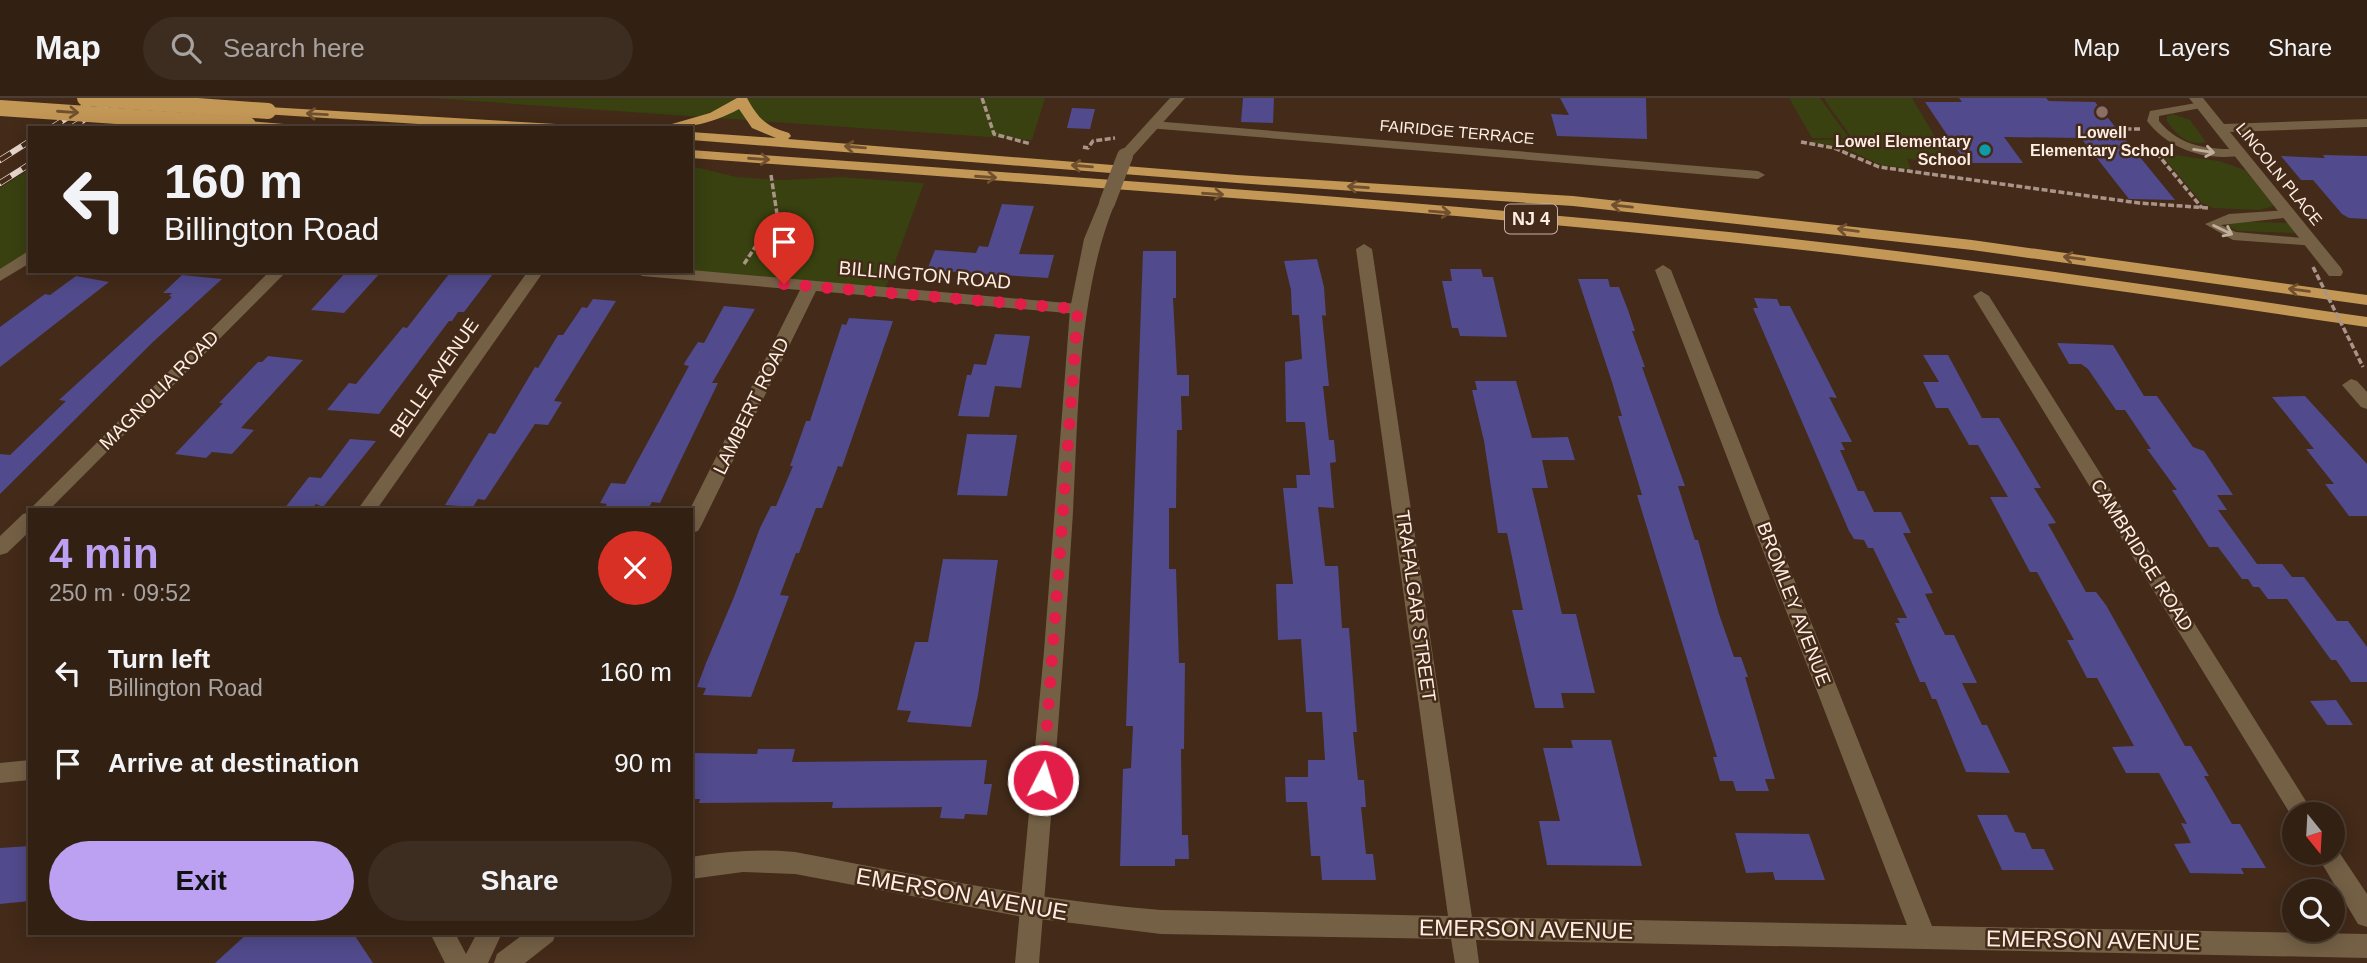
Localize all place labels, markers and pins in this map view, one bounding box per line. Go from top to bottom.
marker: Lowell Elementary School [2094,104,2110,120]
place label: Lowell Elementary School [2030,124,2174,159]
place label: Lowel Elementary School [1835,133,1971,168]
marker: Lowel Elementary School [1977,142,1993,158]
pin [754,212,814,284]

